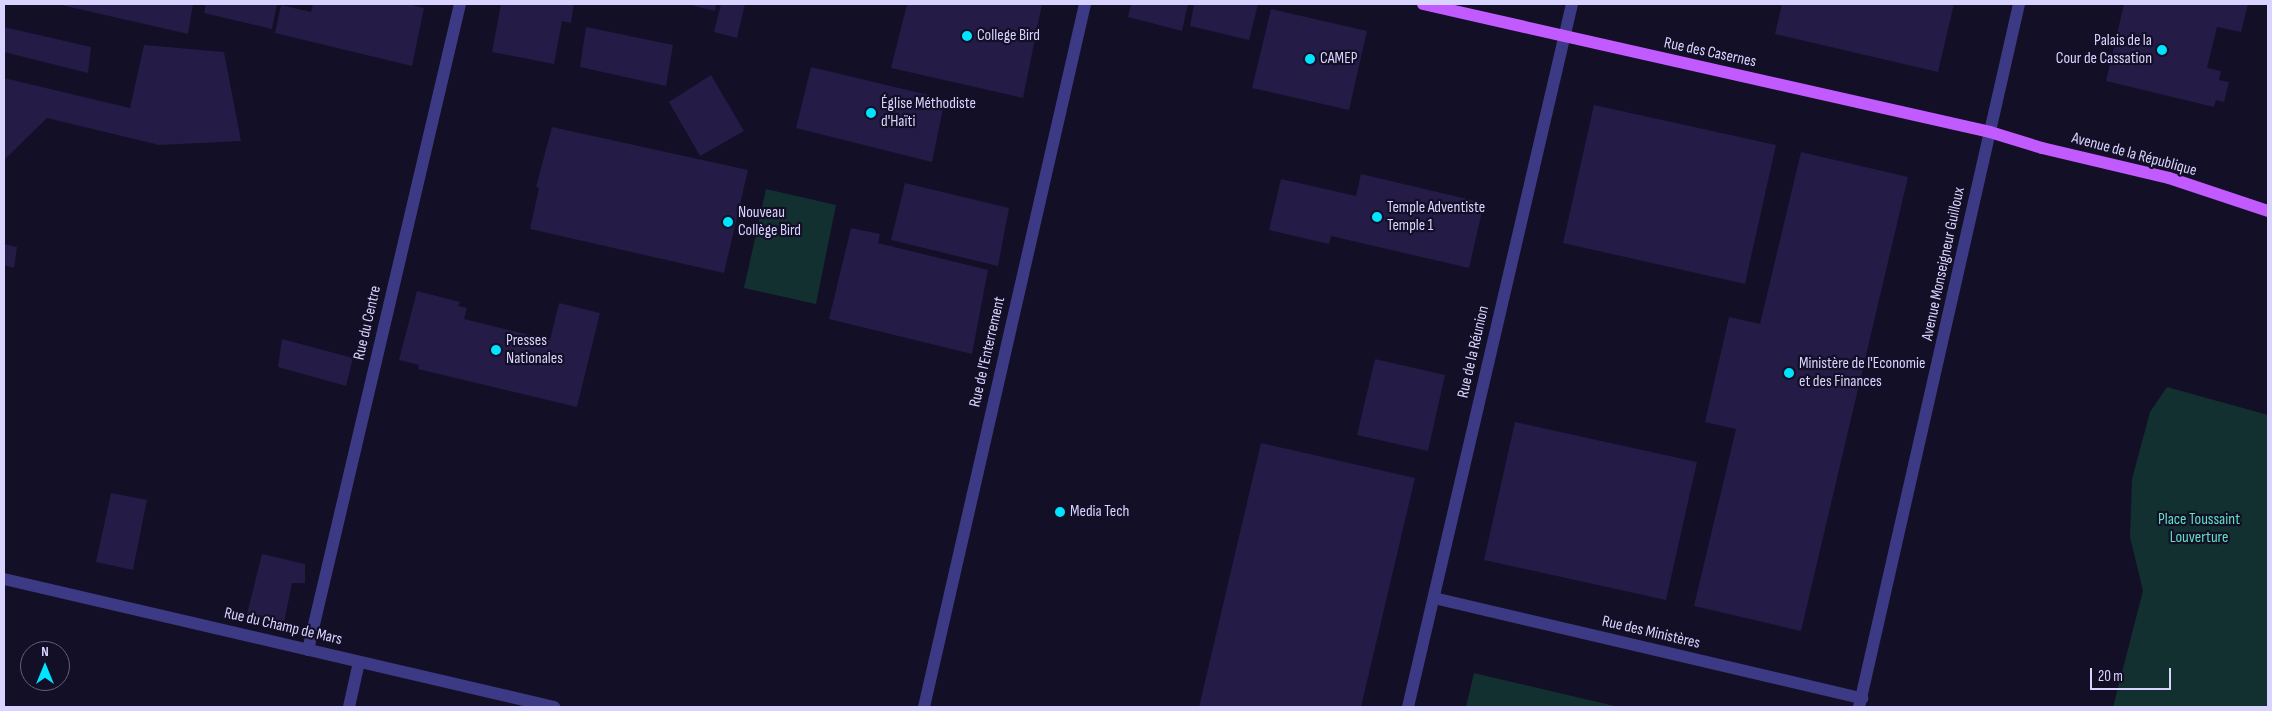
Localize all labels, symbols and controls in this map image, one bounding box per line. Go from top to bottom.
place label: College Bird [977,26,1040,46]
marker: College Bird [961,30,973,42]
place label: Palais de la Cour de Cassation [2056,31,2152,69]
street label: Rue des Casernes [1662,34,1758,72]
marker: Palais de la Cour de Cassation [2156,44,2168,56]
place label: CAMEP [1320,49,1357,69]
marker: CAMEP [1304,53,1316,65]
place label: Église Méthodiste d'Haïti [881,94,976,132]
marker: Église Méthodiste d'Haïti [865,107,877,119]
street label: Avenue de la République [2069,129,2199,181]
street label: Avenue Monseigneur Guilloux [1918,186,1970,342]
place label: Temple Adventiste Temple 1 [1387,198,1485,236]
place label: Nouveau Collège Bird [738,203,801,241]
marker: Temple Adventiste Temple 1 [1371,211,1383,223]
marker: Nouveau Collège Bird [722,216,734,228]
street label: Rue du Centre [350,284,386,362]
street label: Rue de l'Enterrement [966,295,1010,409]
street label: Rue de la Réunion [1454,304,1494,400]
place label: Presses Nationales [506,331,563,369]
marker: Presses Nationales [490,344,502,356]
place label: Ministère de l'Economie et des Finances [1799,354,1925,392]
marker: Ministère de l'Economie et des Finances [1783,367,1795,379]
place label: Media Tech [1070,502,1129,522]
marker: Media Tech [1054,506,1066,518]
park label: Place Toussaint Louverture [2158,510,2240,548]
street label: Rue du Champ de Mars [222,604,344,650]
street label: Rue des Ministères [1600,612,1702,654]
north arrow [20,641,70,691]
text: N [41,643,49,660]
scale bar [2092,658,2173,690]
text: 20 m [2098,667,2123,686]

